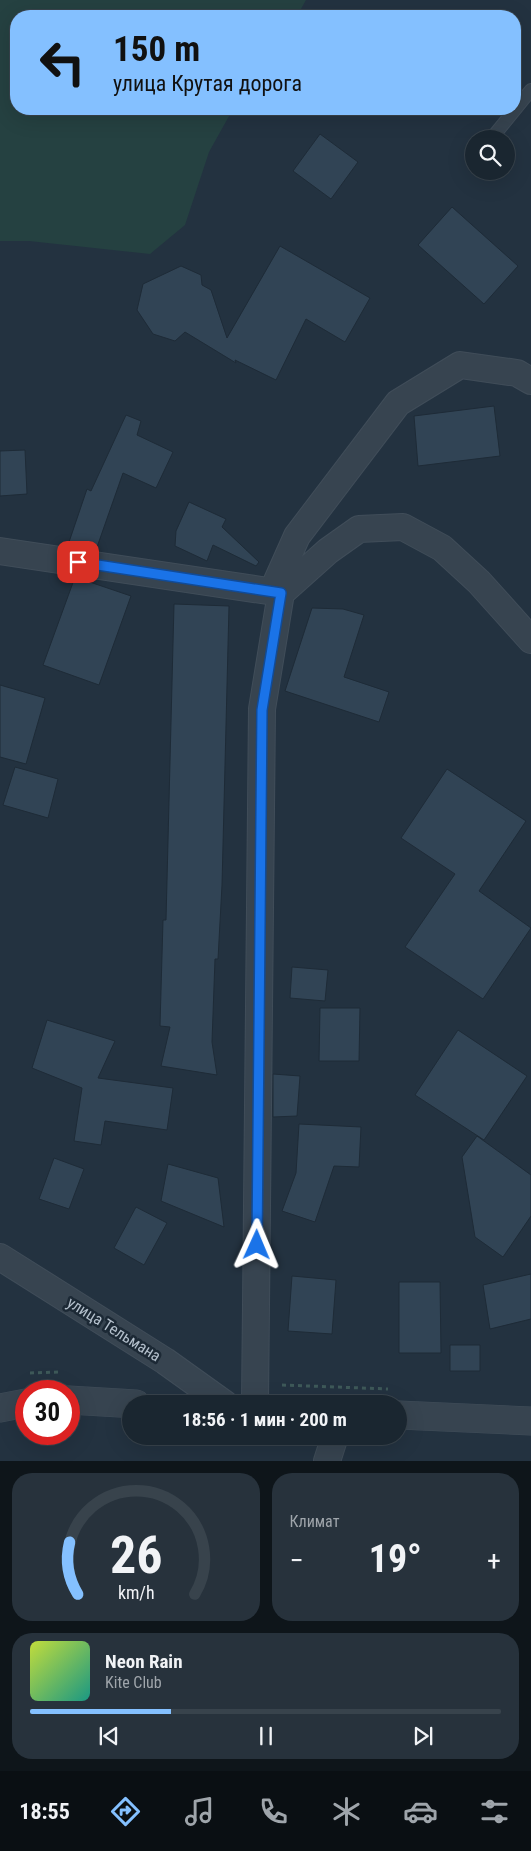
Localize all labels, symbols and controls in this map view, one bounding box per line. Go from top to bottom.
text: 150 m [113,29,200,70]
icon: left [30,30,95,95]
text: улица Крутая дорога [113,71,302,96]
map controls [465,130,515,180]
button: search [465,130,515,180]
pin [57,541,99,583]
icon: arrive [64,548,92,576]
position arrow [230,1218,282,1270]
street label: улица Тельмана [64,1293,164,1365]
speed limit sign: 30 [15,1380,80,1445]
text: 18:56 · 1 мин · 200 m [182,1408,347,1431]
text: Климат [290,1512,339,1531]
text: 26 [109,1525,162,1586]
text: 19° [369,1537,422,1581]
text: − [290,1544,304,1577]
text: + [487,1544,501,1577]
text: km/h [117,1582,154,1603]
text: Neon Rain [105,1650,183,1673]
text: Kite Club [105,1673,162,1692]
icon: previous [95,1722,123,1750]
icon: pause [252,1722,280,1750]
icon: next [409,1722,437,1750]
icon: directions [108,1794,143,1829]
icon: music [182,1794,217,1829]
icon: phone [256,1794,291,1829]
icon: climate [329,1794,364,1829]
icon: car [403,1794,438,1829]
icon: filters [477,1794,512,1829]
text: 18:55 [19,1799,70,1824]

